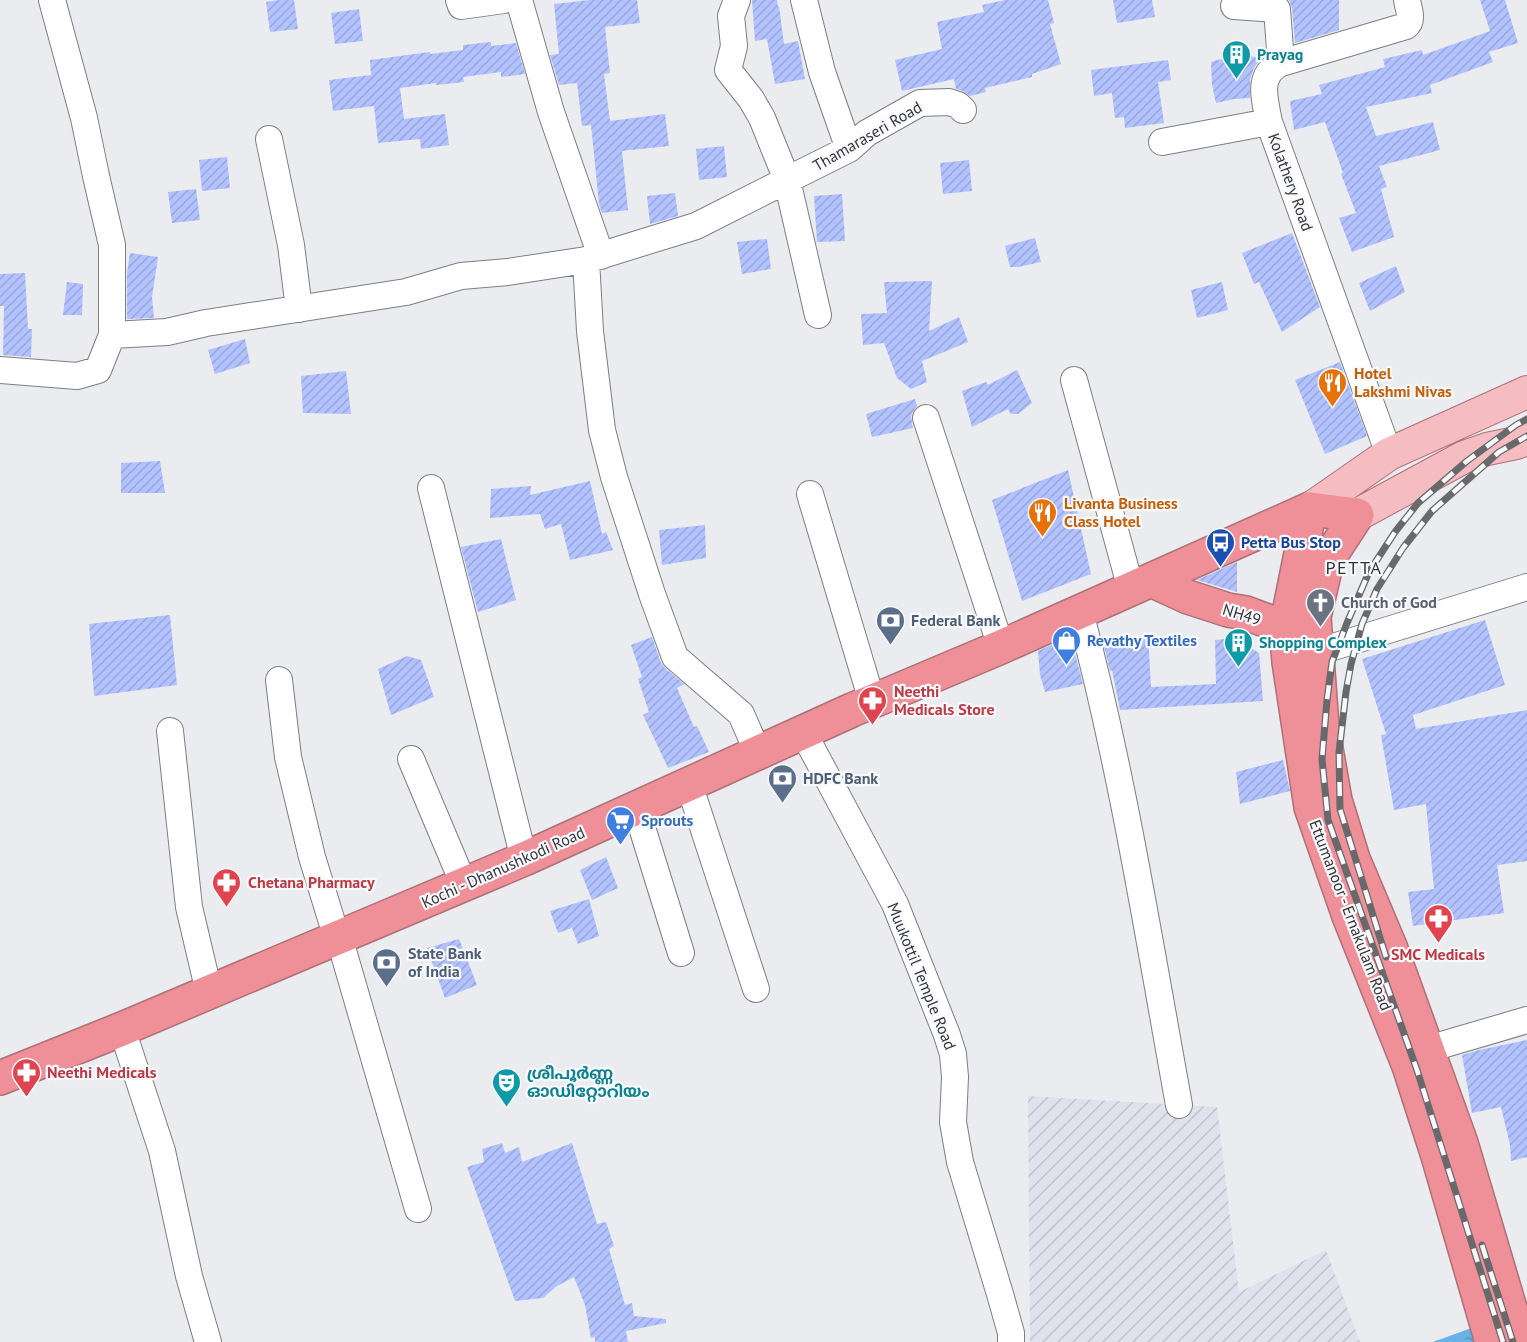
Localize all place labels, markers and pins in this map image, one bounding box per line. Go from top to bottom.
building icon: Prayag [1220,38,1252,80]
place label: Prayag [1257,44,1303,64]
place label: Hotel Lakshmi Nivas [1354,363,1452,401]
restaurant icon: Hotel Lakshmi Nivas [1317,366,1349,408]
place label: Livanta Business Class Hotel [1064,493,1178,531]
restaurant icon: Livanta Business Class Hotel [1027,496,1059,538]
bus stop icon: Petta Bus Stop [1204,526,1236,568]
place label: Petta Bus Stop [1241,532,1341,552]
church icon: Church of God [1304,586,1336,628]
place label: Church of God [1341,592,1437,612]
bank icon: Federal Bank [874,604,906,646]
place label: Federal Bank [911,610,1000,630]
shop icon: Revathy Textiles [1050,624,1082,666]
building icon: Shopping Complex [1222,626,1254,668]
place label: Revathy Textiles [1087,630,1197,650]
place label: Shopping Complex [1259,632,1387,652]
place label: Neethi Medicals Store [894,681,995,719]
pharmacy icon: Neethi Medicals Store [857,684,889,726]
bank icon: HDFC Bank [766,762,798,804]
place label: HDFC Bank [803,768,878,788]
supermarket icon: Sprouts [604,804,636,846]
place label: Sprouts [641,810,694,830]
pharmacy icon: Chetana Pharmacy [211,866,243,908]
place label: Chetana Pharmacy [248,872,375,892]
pharmacy icon: SMC Medicals [1422,902,1454,944]
place label: State Bank of India [408,943,482,981]
place label: SMC Medicals [1391,944,1485,964]
bank icon: State Bank of India [371,946,403,988]
pharmacy icon: Neethi Medicals [10,1056,42,1098]
place label: Neethi Medicals [47,1062,157,1082]
place label: ശ്രീപൂർണ്ണ ഓഡിറ്റോറിയം [527,1063,649,1103]
theatre icon: ശ്രീപൂർണ്ണ ഓഡിറ്റോറിയം [490,1066,522,1108]

